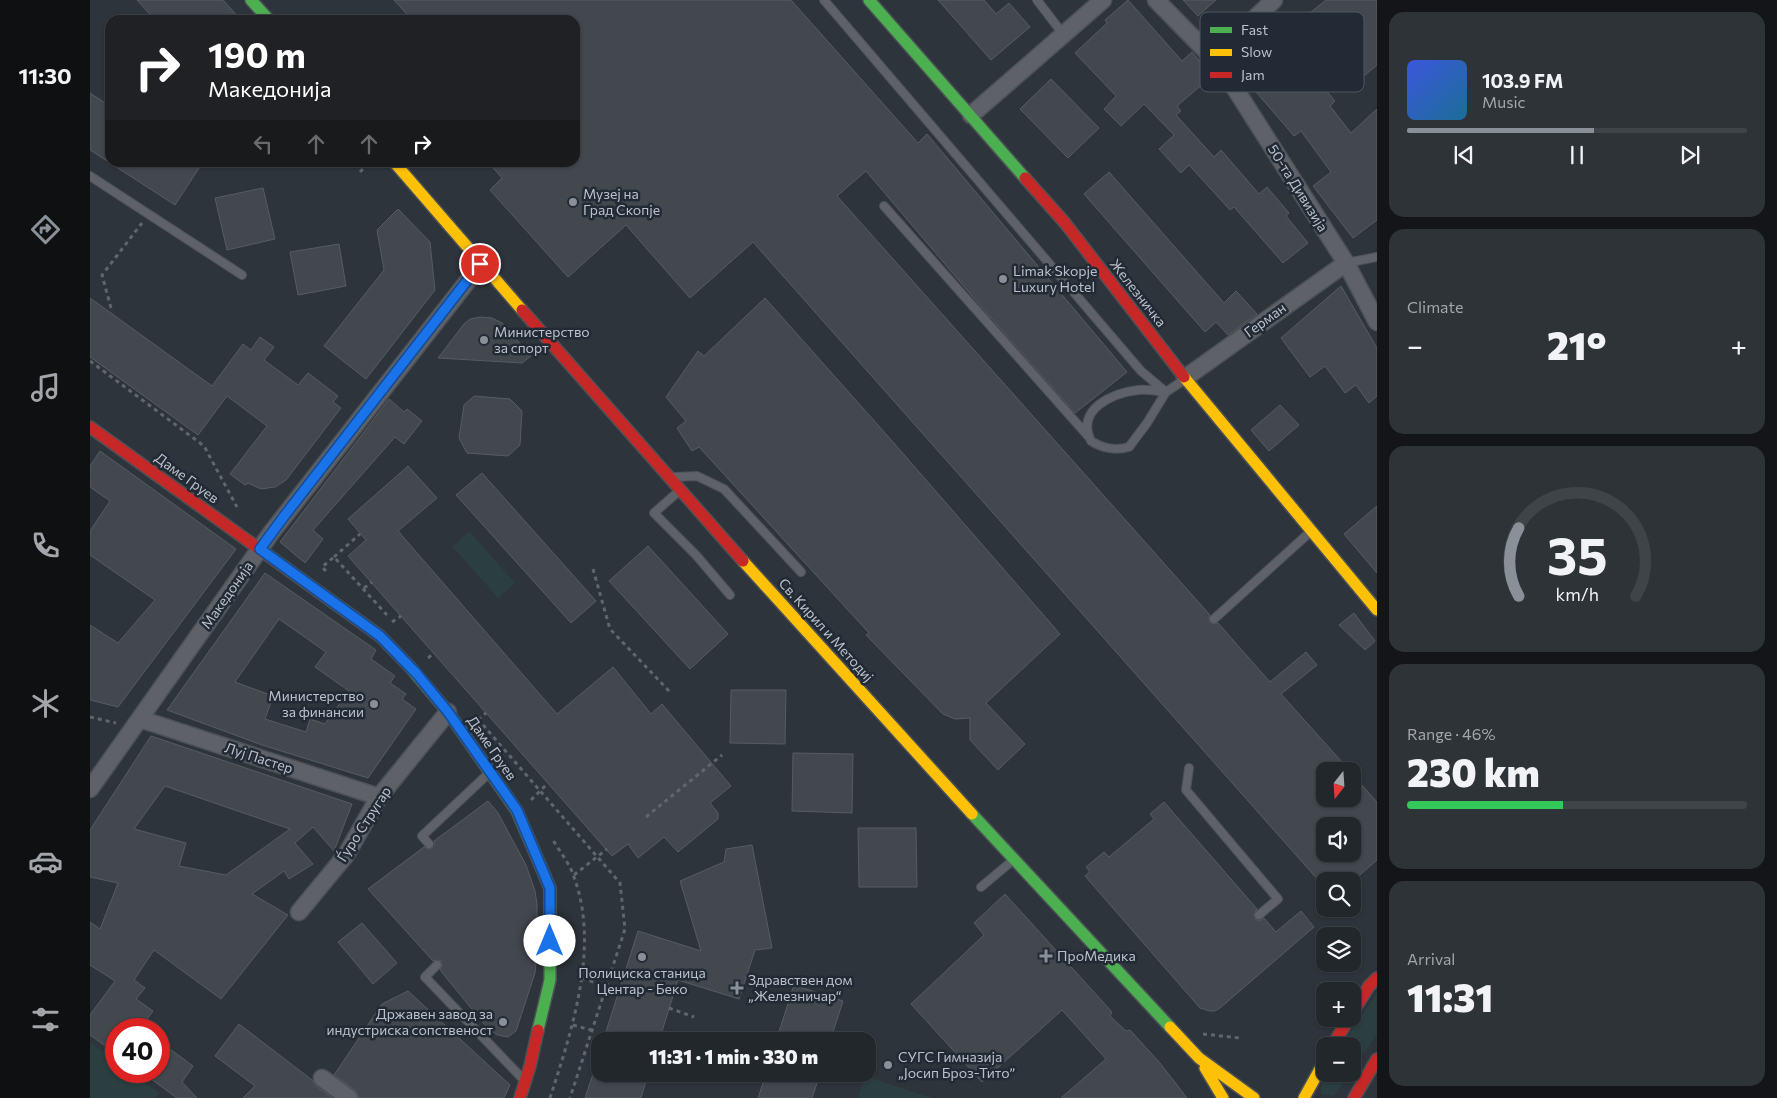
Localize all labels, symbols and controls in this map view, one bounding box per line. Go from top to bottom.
legend [1200,12,1364,92]
text: Fast [1241,21,1268,38]
text: 190 m [208,32,306,75]
icon: right [125,35,190,100]
text: Slow [1241,43,1272,60]
text: 11:30 [18,62,72,89]
text: Jam [1241,66,1265,83]
text: 103.9 FM [1482,69,1563,92]
text: Македонија [208,75,331,102]
text: Music [1482,92,1526,111]
icon: left [249,130,277,158]
icon: ahead [302,130,330,158]
icon: ahead [355,130,383,158]
icon: right [408,130,436,158]
street label: 50-та Дивизија [1265,141,1332,235]
icon: previous [1450,141,1478,169]
icon: pause [1563,141,1591,169]
icon: next [1676,141,1704,169]
place label: Музеј на Град Скопје [583,185,660,218]
marker: Музеј на Град Скопје [567,196,579,208]
icon: directions [28,212,63,247]
pin [459,243,501,285]
icon: arrive [466,250,494,278]
street label: Железничка [1107,255,1170,330]
place label: Limak Skopje Luxury Hotel [1013,262,1098,295]
marker: Limak Skopje Luxury Hotel [997,273,1009,285]
text: Climate [1407,297,1463,316]
street label: Герман [1240,299,1289,340]
text: 21° [1547,321,1607,368]
place label: Министерство за спорт [494,323,590,356]
text: − [1407,328,1423,362]
text: + [1731,328,1747,362]
marker: Министерство за спорт [478,334,490,346]
icon: music [28,370,63,405]
street label: Даме Груев [152,449,223,506]
text: 35 [1547,522,1607,586]
icon: phone [28,528,63,563]
street label: Македонија [197,558,256,632]
street label: Св. Кирил и Методиј [775,574,877,685]
text: km/h [1555,583,1599,605]
icon: climate [28,686,63,721]
place label: Министерство за финансии [268,687,364,720]
marker: Министерство за финансии [368,698,380,710]
street label: Даме Груев [464,712,521,783]
text: Range · 46% [1407,724,1495,743]
street label: Луј Пастер [223,739,295,777]
text: 230 km [1407,748,1540,795]
north arrow [1316,762,1361,808]
map controls [1316,762,1361,1082]
street label: Ѓуро Стругар [333,783,394,865]
button: sound [1316,817,1361,862]
icon: car [28,844,63,879]
button: search [1316,872,1361,917]
position arrow [523,914,575,966]
button: layers [1316,927,1361,972]
place label: ПроМедика [1057,947,1136,964]
marker: ПроМедика [1039,949,1053,963]
text: Arrival [1407,949,1455,968]
marker: Полициска станица Центар - Беко [636,951,648,963]
place label: Полициска станица Центар - Беко [578,964,706,997]
place label: Здравствен дом „Железничар“ [748,971,853,1004]
text: 11:31 [1407,973,1493,1020]
marker: Здравствен дом „Железничар“ [730,981,744,995]
button: + [1316,982,1361,1027]
icon: filters [28,1002,63,1037]
place label: Државен завод за индустриска сопственост [326,1005,493,1038]
marker: Државен завод за индустриска сопственост [497,1016,509,1028]
speed limit sign: 40 [105,1018,170,1083]
button: − [1316,1037,1361,1082]
text: 11:31 · 1 min · 330 m [649,1045,818,1068]
place label: СУГС Гимназија „Јосип Броз-Тито” [898,1048,1015,1081]
marker: СУГС Гимназија „Јосип Броз-Тито” [882,1059,894,1071]

